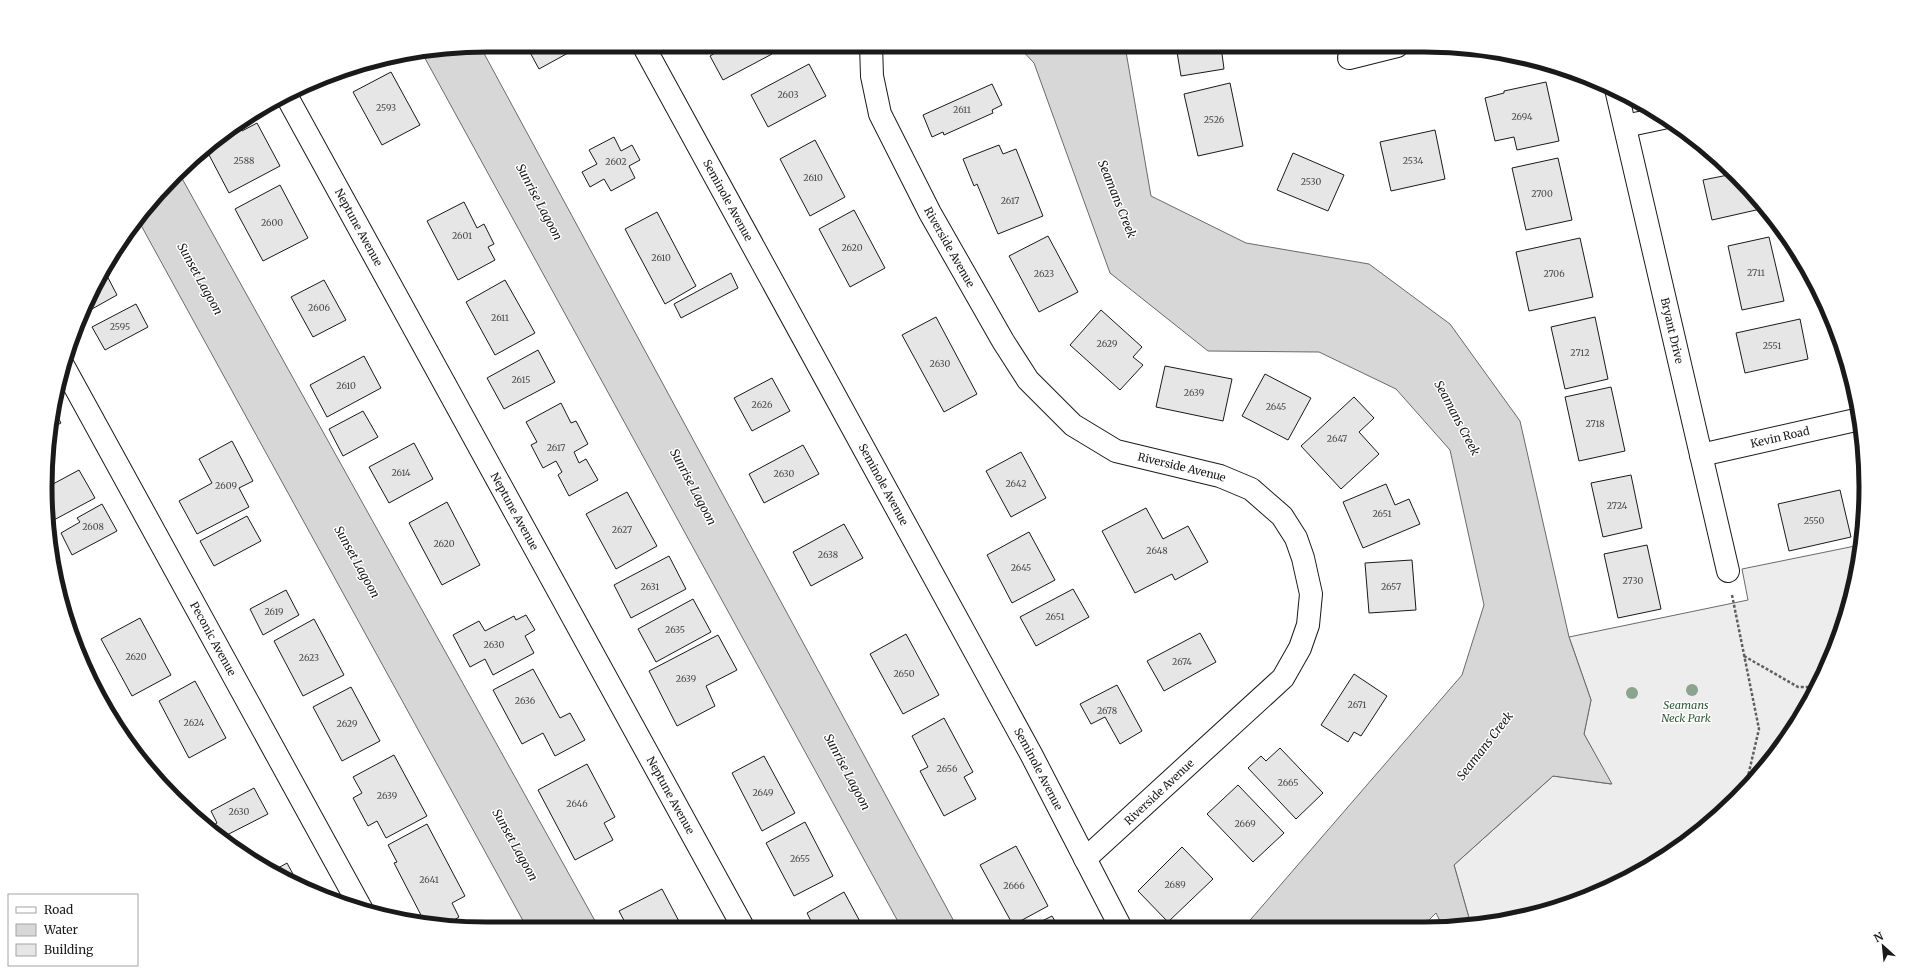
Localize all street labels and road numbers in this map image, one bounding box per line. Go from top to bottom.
street label: Seminole Avenue [700,157,756,244]
street label: Neptune Avenue [332,186,386,269]
street label: Riverside Avenue [921,205,978,290]
street label: Bryant Drive [1658,296,1687,365]
street label: Kevin Road [1749,424,1811,451]
street label: Seminole Avenue [856,441,912,528]
street label: Riverside Avenue [1136,449,1228,485]
street label: Neptune Avenue [488,470,542,553]
street label: Peconic Avenue [187,599,239,678]
street label: Seminole Avenue [1011,725,1066,813]
street label: Neptune Avenue [644,754,698,837]
street label: Riverside Avenue [1121,756,1197,828]

